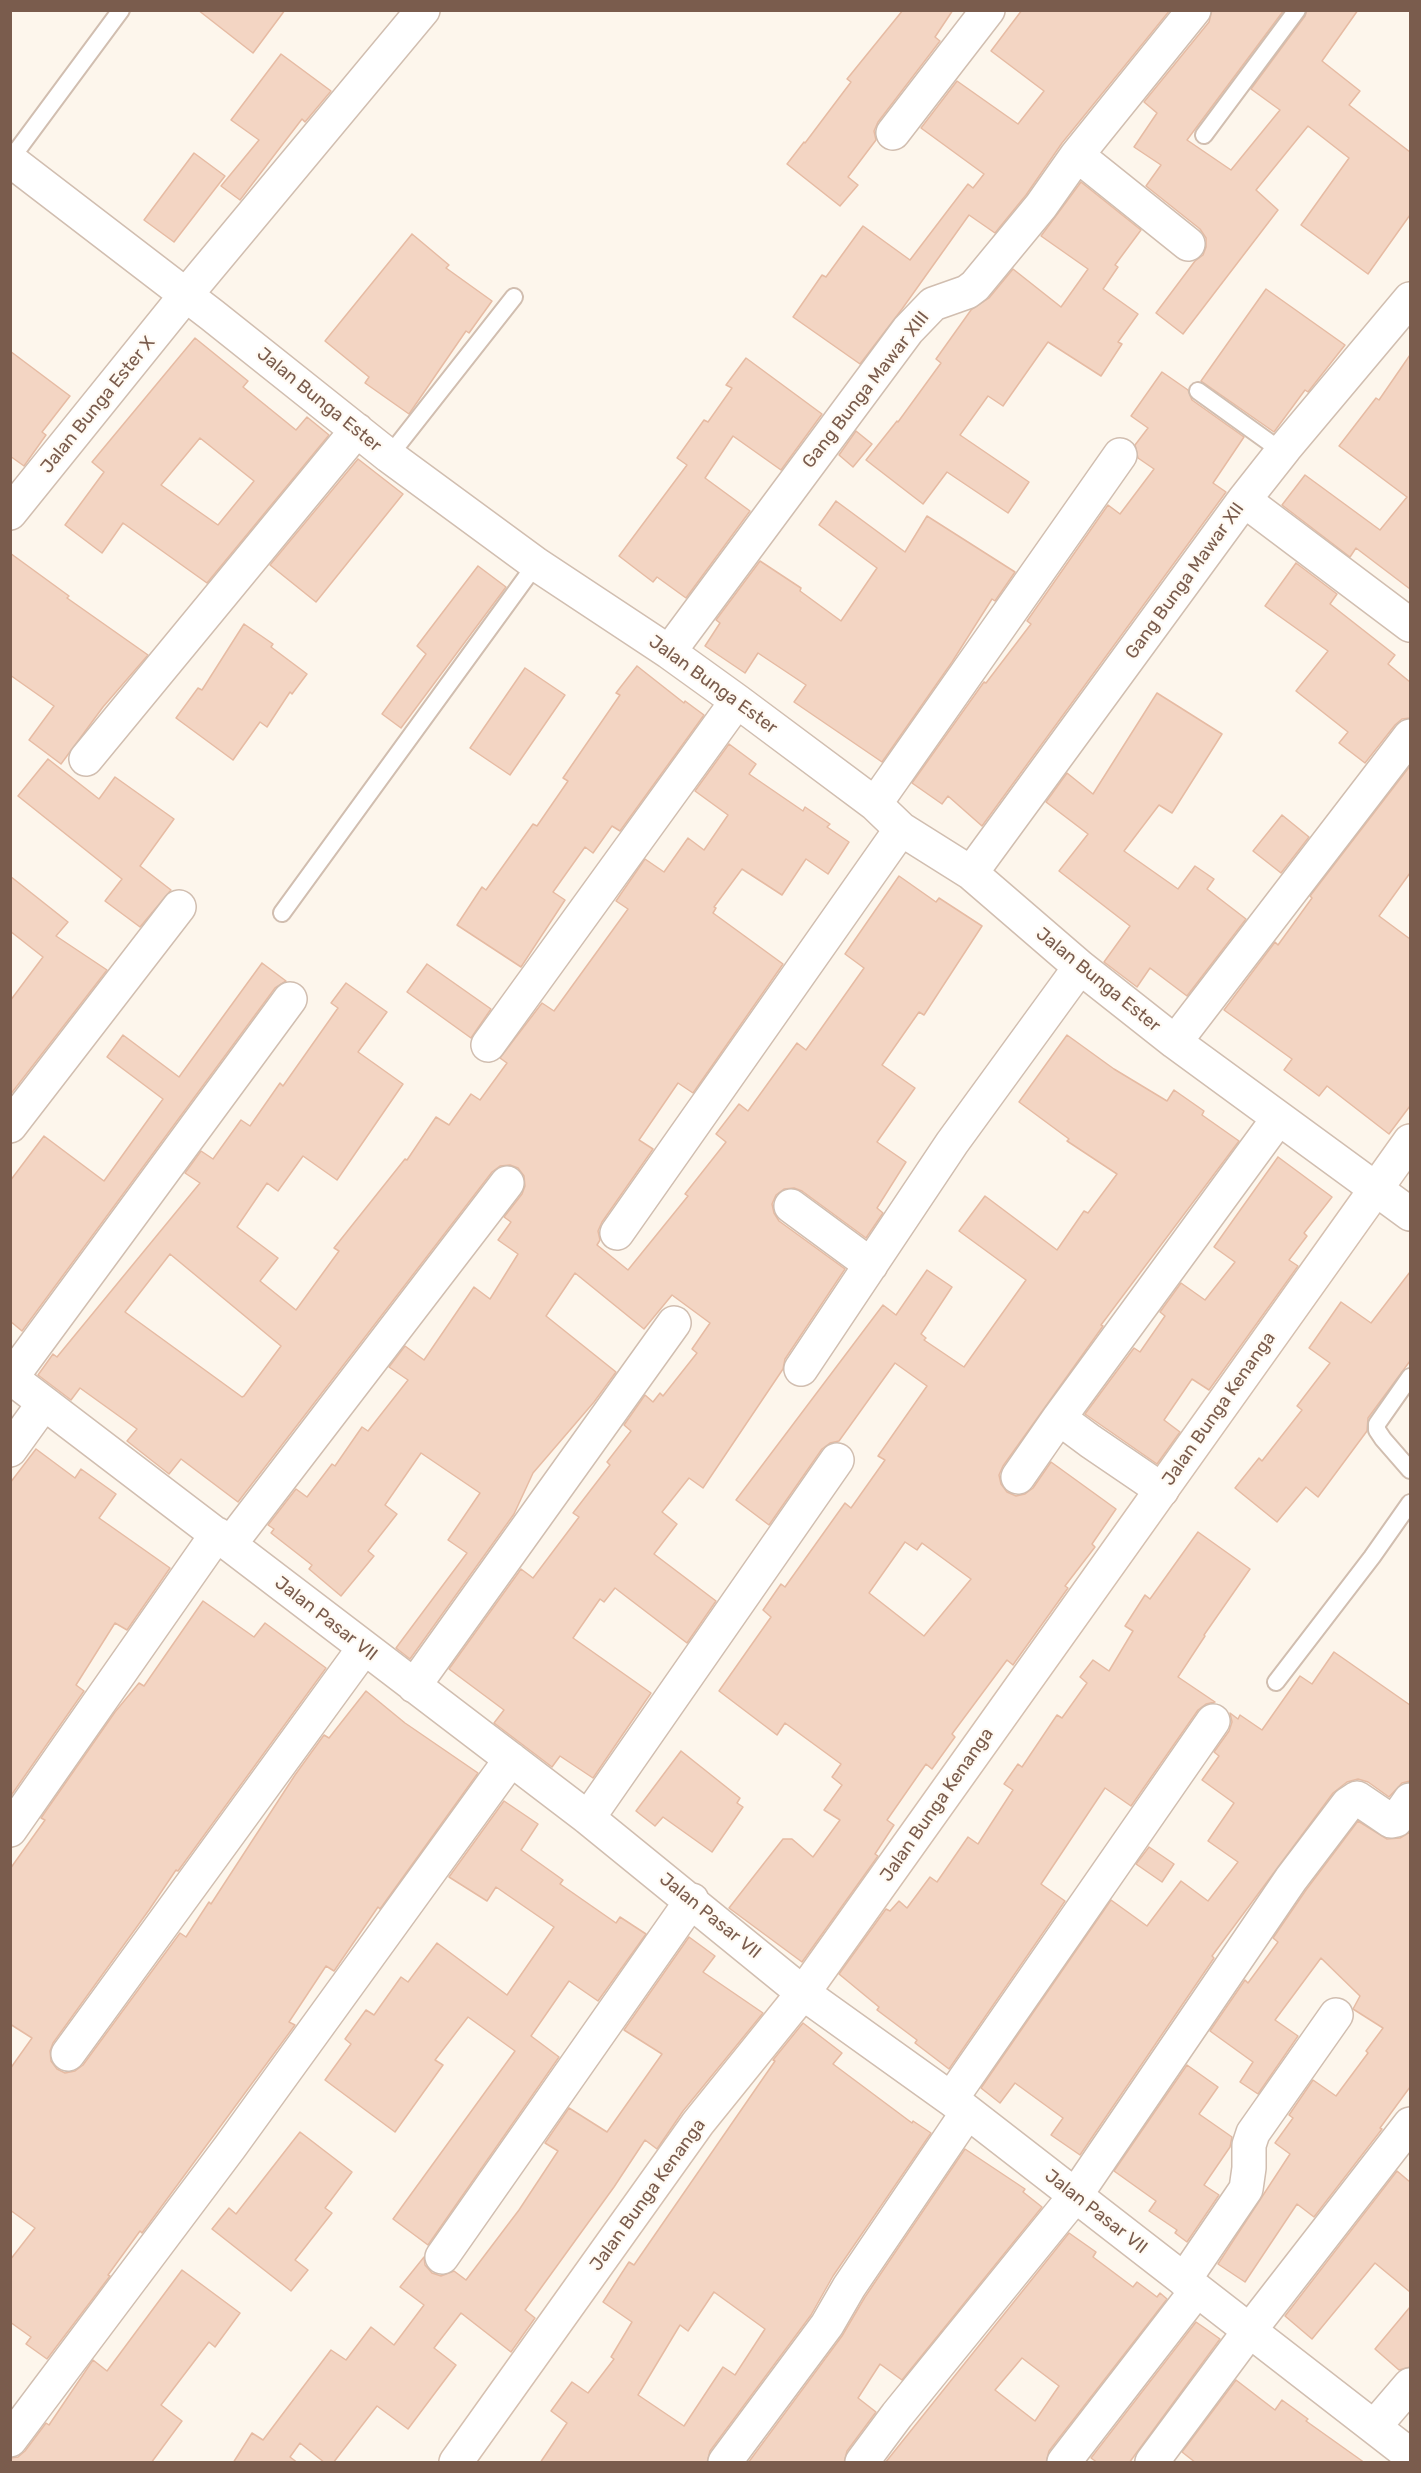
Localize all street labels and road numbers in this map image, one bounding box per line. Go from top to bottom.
street label: Gang Bunga Mawar XIII [798,307,934,473]
street label: Jalan Bunga Ester X [36,332,160,478]
street label: Jalan Bunga Ester [252,343,386,457]
street label: Gang Bunga Mawar XII [1121,499,1249,663]
street label: Jalan Bunga Ester [644,631,782,739]
street label: Jalan Bunga Ester [1031,923,1165,1037]
street label: Jalan Bunga Kenanga [1158,1328,1280,1490]
street label: Jalan Pasar VII [270,1572,382,1666]
street label: Jalan Bunga Kenanga [876,1724,998,1886]
street label: Jalan Pasar VII [655,1869,765,1963]
street label: Jalan Bunga Kenanga [586,2115,710,2275]
street label: Jalan Pasar VII [1040,2165,1152,2259]

